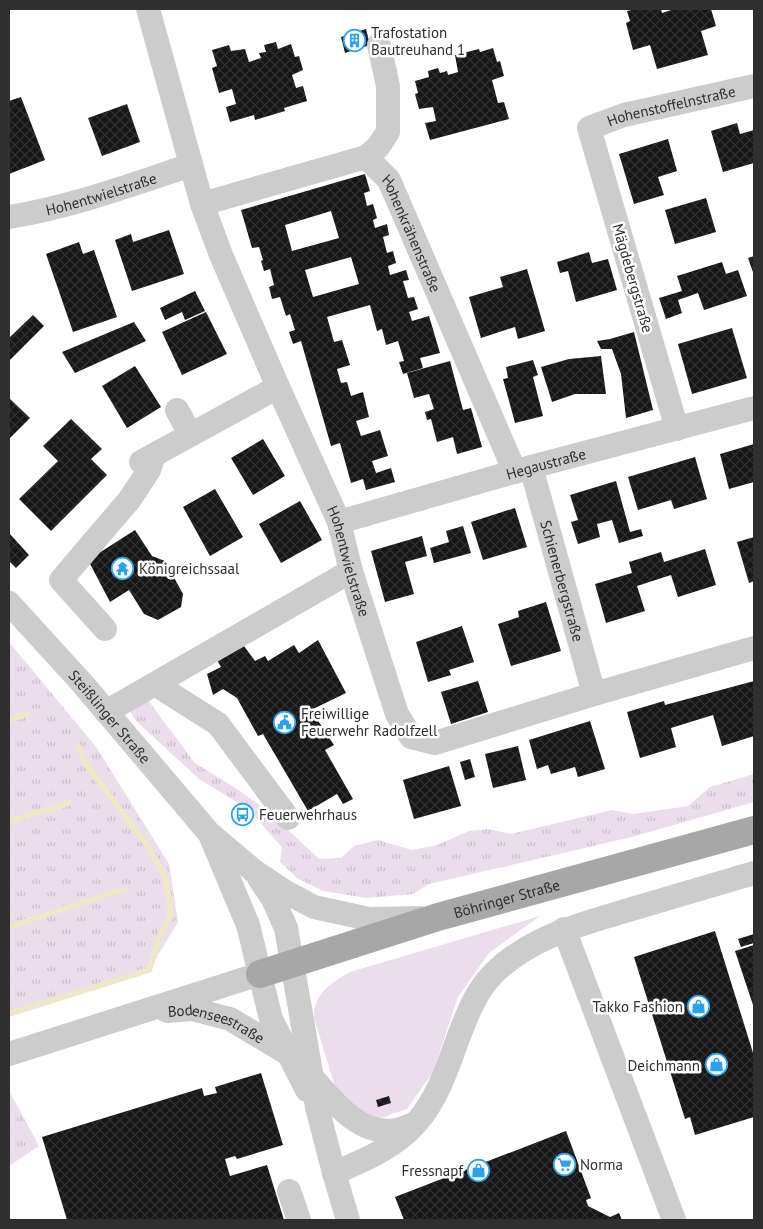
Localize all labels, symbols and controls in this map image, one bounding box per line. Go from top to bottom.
place label: Trafostation Bautreuhand 1 [371,23,465,59]
building icon: Trafostation Bautreuhand 1 [343,29,367,53]
street label: Hohenstoffelnstraße [604,81,737,130]
street label: Hohentwielstraße [44,168,159,219]
street label: Hohenkrähenstraße [378,169,446,295]
street label: Mägdebergstraße [608,221,658,335]
street label: Hegaustraße [504,443,588,483]
street label: Hohentwielstraße [323,502,375,619]
street label: Schienerbergstraße [537,518,588,643]
temple icon: Königreichssaal [111,556,135,580]
place label: Königreichssaal [139,559,240,578]
street label: Steißlinger Straße [65,666,155,767]
place label: Freiwillige Feuerwehr Radolfzell [301,704,438,740]
public building icon: Freiwillige Feuerwehr Radolfzell [273,710,297,734]
bus stop icon: Feuerwehrhaus [231,802,255,826]
place label: Feuerwehrhaus [259,805,357,824]
street label: Böhringer Straße [451,874,562,922]
shop icon: Takko Fashion [687,994,711,1018]
place label: Takko Fashion [593,997,683,1016]
street label: Bodenseestraße [167,999,268,1047]
shop icon: Deichmann [704,1053,728,1077]
place label: Deichmann [628,1056,700,1075]
supermarket icon: Norma [552,1152,576,1176]
place label: Norma [580,1155,623,1174]
shop icon: Fressnapf [467,1158,491,1182]
place label: Fressnapf [402,1161,464,1180]

